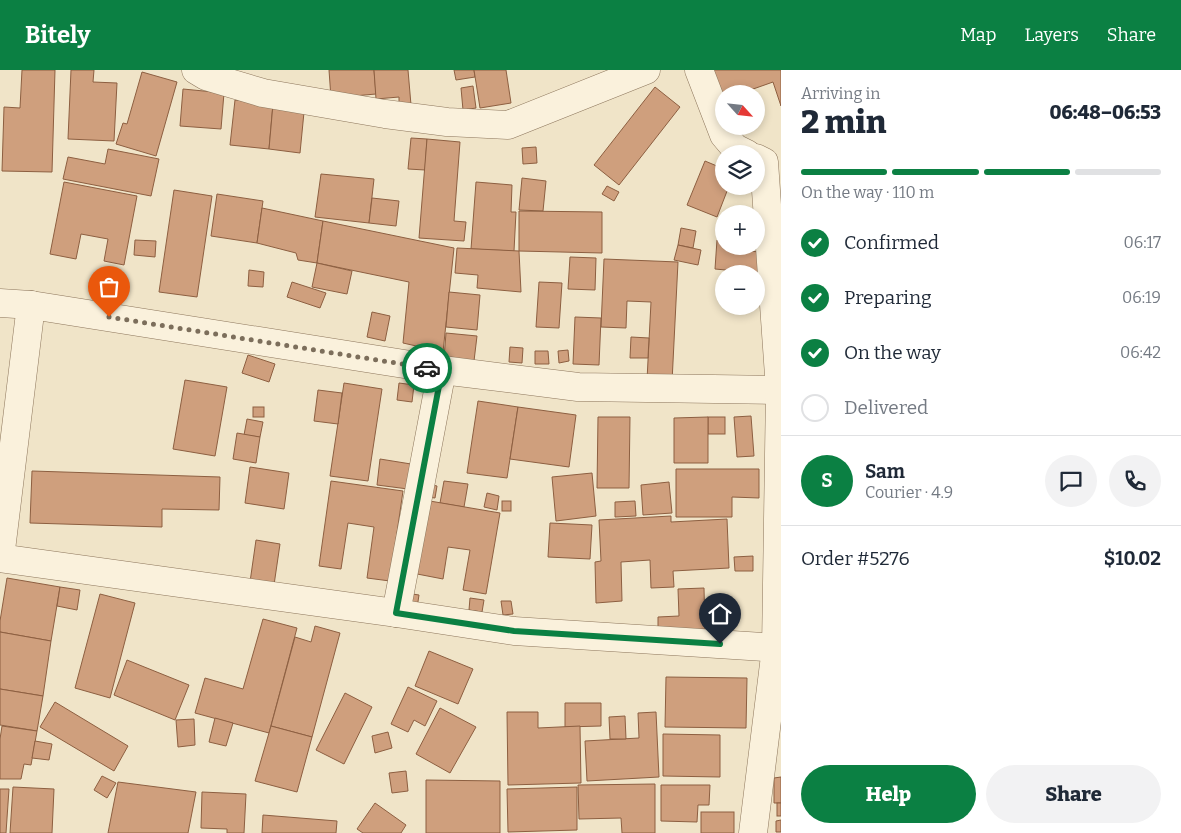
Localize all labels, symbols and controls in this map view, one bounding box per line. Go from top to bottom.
text: Bitely [25,21,90,49]
text: Map [960,24,996,46]
text: Layers [1024,24,1079,46]
text: Share [1107,24,1156,46]
text: Arriving in [801,84,880,103]
north arrow [715,85,765,135]
map controls [715,85,765,315]
text: 06:48–06:53 [1050,101,1161,124]
text: 2 min [801,103,887,141]
button: layers [715,145,765,195]
text: On the way · 110 m [801,183,934,202]
button: + [715,205,765,255]
icon: check [801,229,829,257]
text: Confirmed [844,231,939,254]
text: 06:17 [1124,233,1161,252]
button: − [715,265,765,315]
pin [88,266,130,317]
icon: bag [95,273,123,301]
icon: check [801,284,829,312]
text: Preparing [844,286,932,309]
text: 06:19 [1122,288,1161,307]
icon: check [801,339,829,367]
text: On the way [844,341,941,364]
courier [402,343,452,393]
text: 06:42 [1120,343,1161,362]
icon: car [413,354,441,382]
text: Delivered [844,396,928,419]
button: chat [1045,455,1097,507]
button: phone [1109,455,1161,507]
text: Sam [865,460,905,483]
text: S [821,469,833,492]
text: Courier · 4.9 [865,483,953,502]
text: Order #5276 [801,547,910,570]
text: $10.02 [1104,547,1161,570]
pin [699,593,741,644]
icon: home [706,600,734,628]
button: Help [801,765,976,823]
button: Share [986,765,1161,823]

